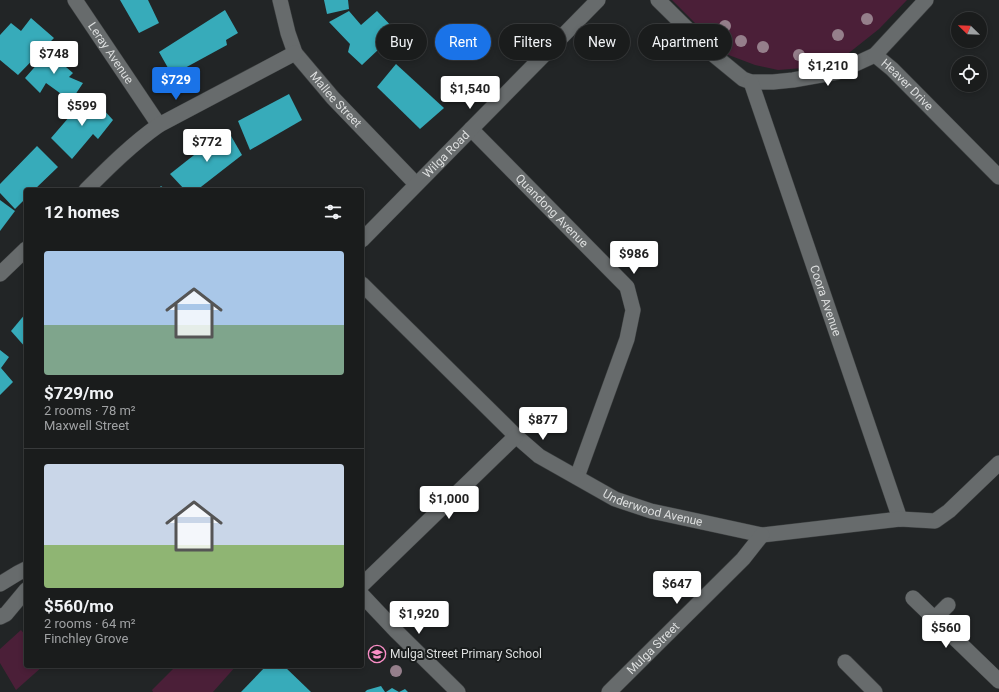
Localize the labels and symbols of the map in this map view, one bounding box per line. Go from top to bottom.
north arrow [951,12,987,48]
street label: Leray Avenue [85,20,136,87]
pin: $748 [30,41,78,75]
pin: $1,210 [795,53,861,87]
street label: Heaver Drive [878,56,936,113]
pin: $729 [152,67,200,101]
street label: Mallee Street [307,69,365,130]
pin: $1,540 [437,76,503,110]
pin: $599 [58,93,106,127]
street label: Wilga Road [420,128,472,181]
pin: $772 [183,129,231,163]
street label: Quandong Avenue [513,171,591,250]
pin: $986 [610,241,658,275]
street label: Coora Avenue [807,263,844,338]
pin: $877 [519,407,567,441]
pin: $1,000 [416,486,482,520]
street label: Underwood Avenue [600,487,704,529]
pin: $647 [653,571,701,605]
pin: $1,920 [386,601,452,635]
pin: $560 [922,615,970,649]
street label: Mulga Street [624,619,682,677]
school or university icon: Mulga Street Primary School [367,644,387,664]
place label: Mulga Street Primary School [390,647,542,661]

